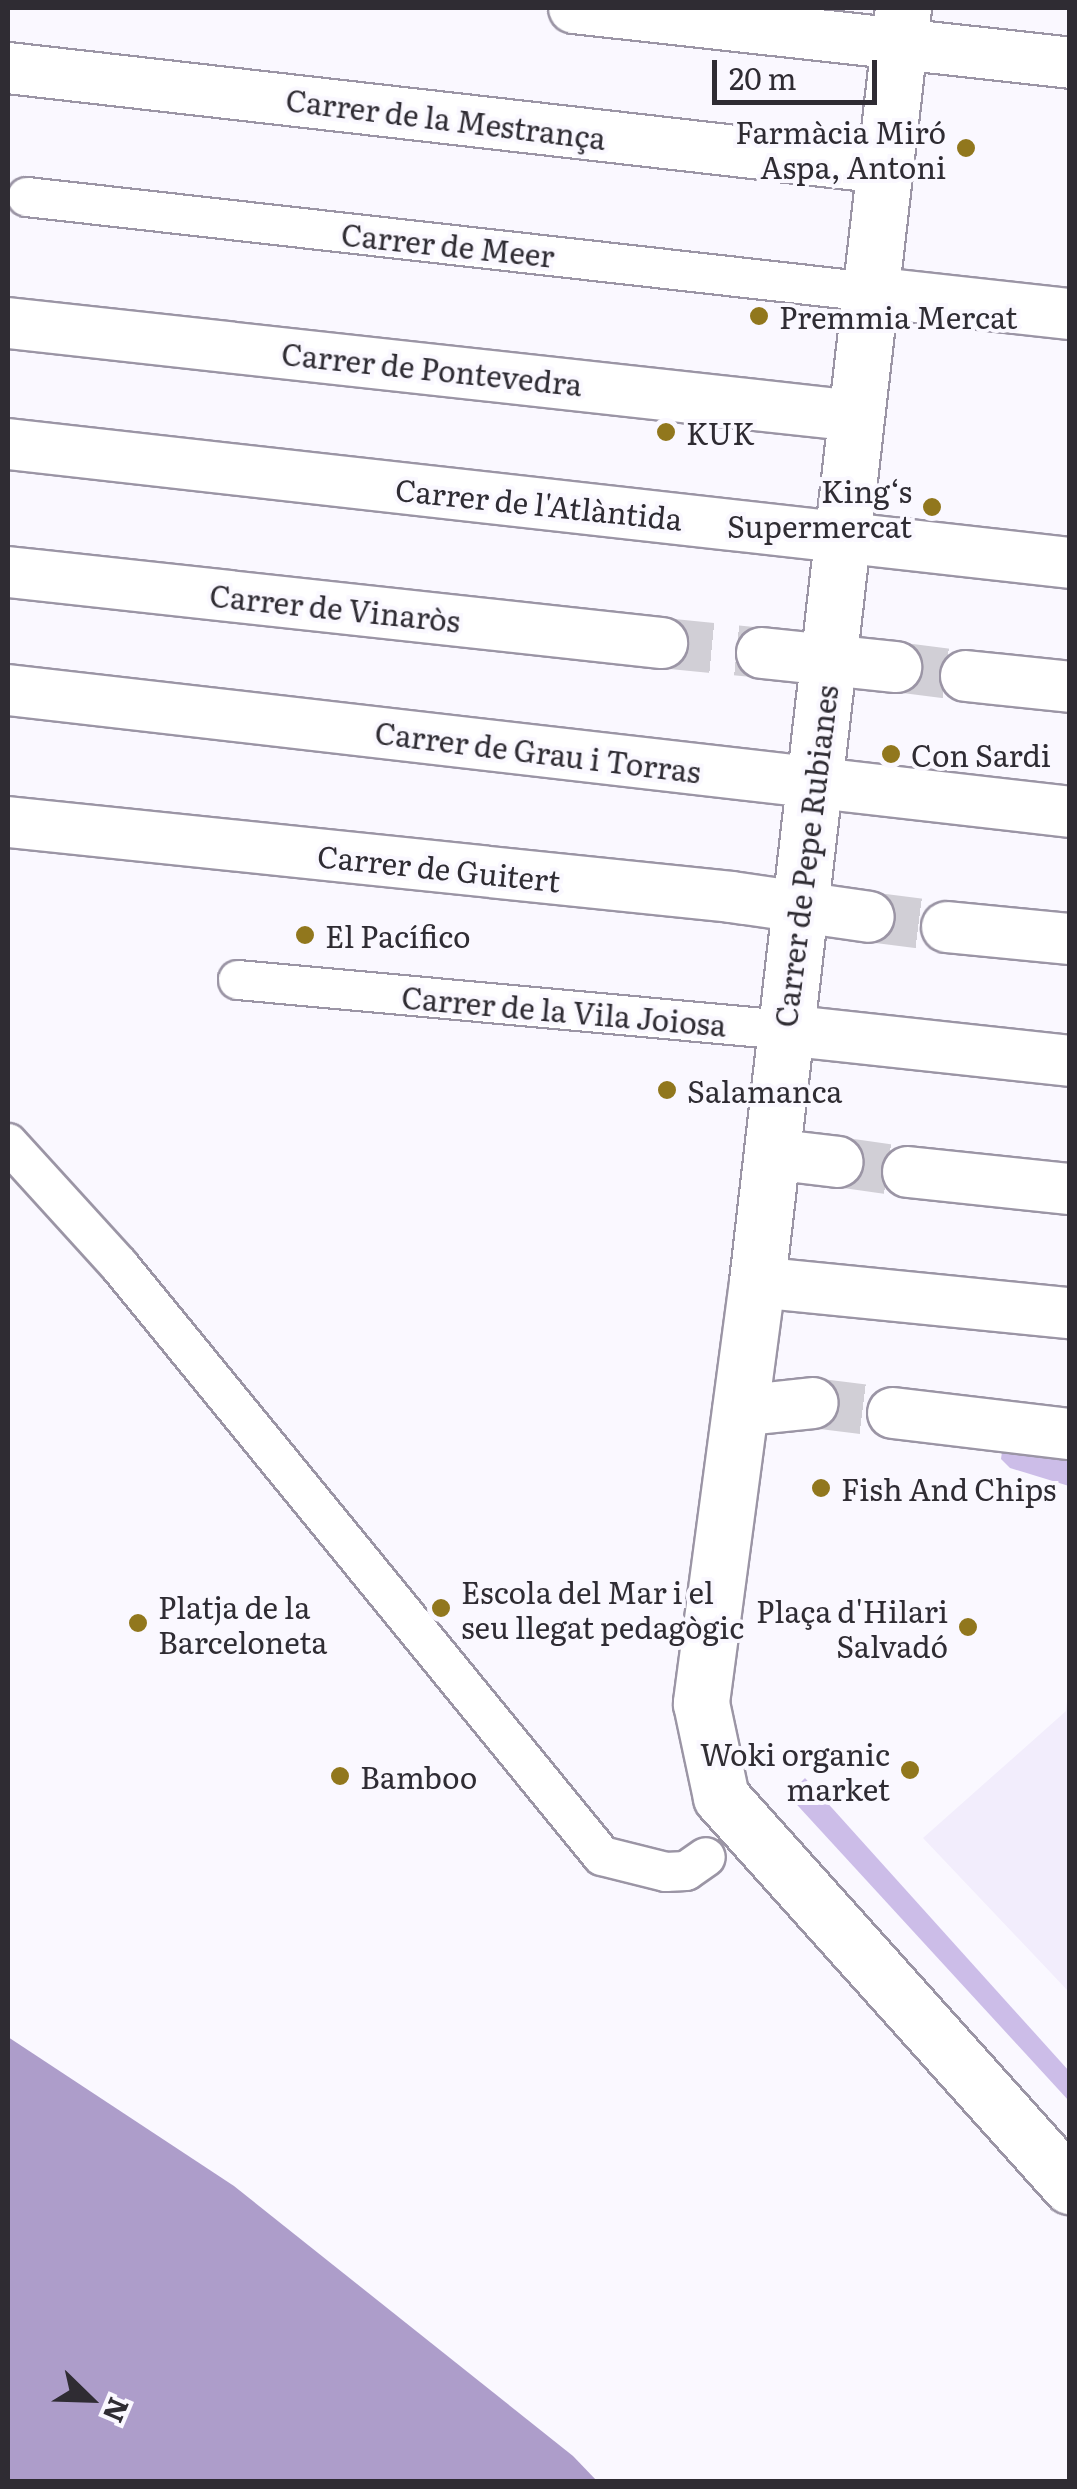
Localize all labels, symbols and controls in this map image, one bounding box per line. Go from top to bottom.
scale bar [717,40,882,102]
text: 20 m [729,55,797,99]
street label: Carrer de la Mestrança [284,81,608,155]
place label: Farmàcia Miró Aspa, Antoni [735,113,946,184]
marker: Farmàcia Miró Aspa, Antoni [955,137,977,159]
street label: Carrer de Meer [340,215,556,273]
place label: Premmia Mercat [779,298,1017,334]
marker: Premmia Mercat [748,305,770,327]
street label: Carrer de Pontevedra [280,334,584,402]
place label: KUK [686,414,755,450]
marker: KUK [655,421,677,443]
street label: Carrer de l'Atlàntida [394,470,684,536]
place label: King‘s Supermercat [727,472,912,542]
marker: King‘s Supermercat [921,496,943,518]
street label: Carrer de Vinaròs [208,576,462,638]
street label: Carrer de Pepe Rubianes [766,683,844,1029]
street label: Carrer de Grau i Torras [373,713,703,789]
place label: Con Sardi [911,736,1051,772]
marker: Con Sardi [880,743,902,765]
street label: Carrer de Guitert [316,836,562,898]
place label: El Pacífico [325,917,471,953]
marker: El Pacífico [294,924,316,946]
street label: Carrer de la Vila Joiosa [400,978,728,1042]
place label: Salamanca [687,1072,843,1108]
marker: Salamanca [656,1079,678,1101]
place label: Fish And Chips [841,1470,1056,1506]
marker: Fish And Chips [810,1477,832,1499]
place label: Escola del Mar i el seu llegat pedagògic [461,1573,744,1644]
place label: Platja de la Barceloneta [158,1588,327,1658]
place label: Plaça d'Hilari Salvadó [756,1592,948,1662]
marker: Escola del Mar i el seu llegat pedagògic [430,1597,452,1619]
marker: Platja de la Barceloneta [127,1612,149,1634]
marker: Plaça d'Hilari Salvadó [957,1616,979,1638]
place label: Woki organic market [700,1735,890,1806]
place label: Bamboo [360,1758,477,1794]
marker: Woki organic market [899,1759,921,1781]
marker: Bamboo [329,1765,351,1787]
north arrow [40,2349,140,2449]
text: N [94,2392,142,2430]

